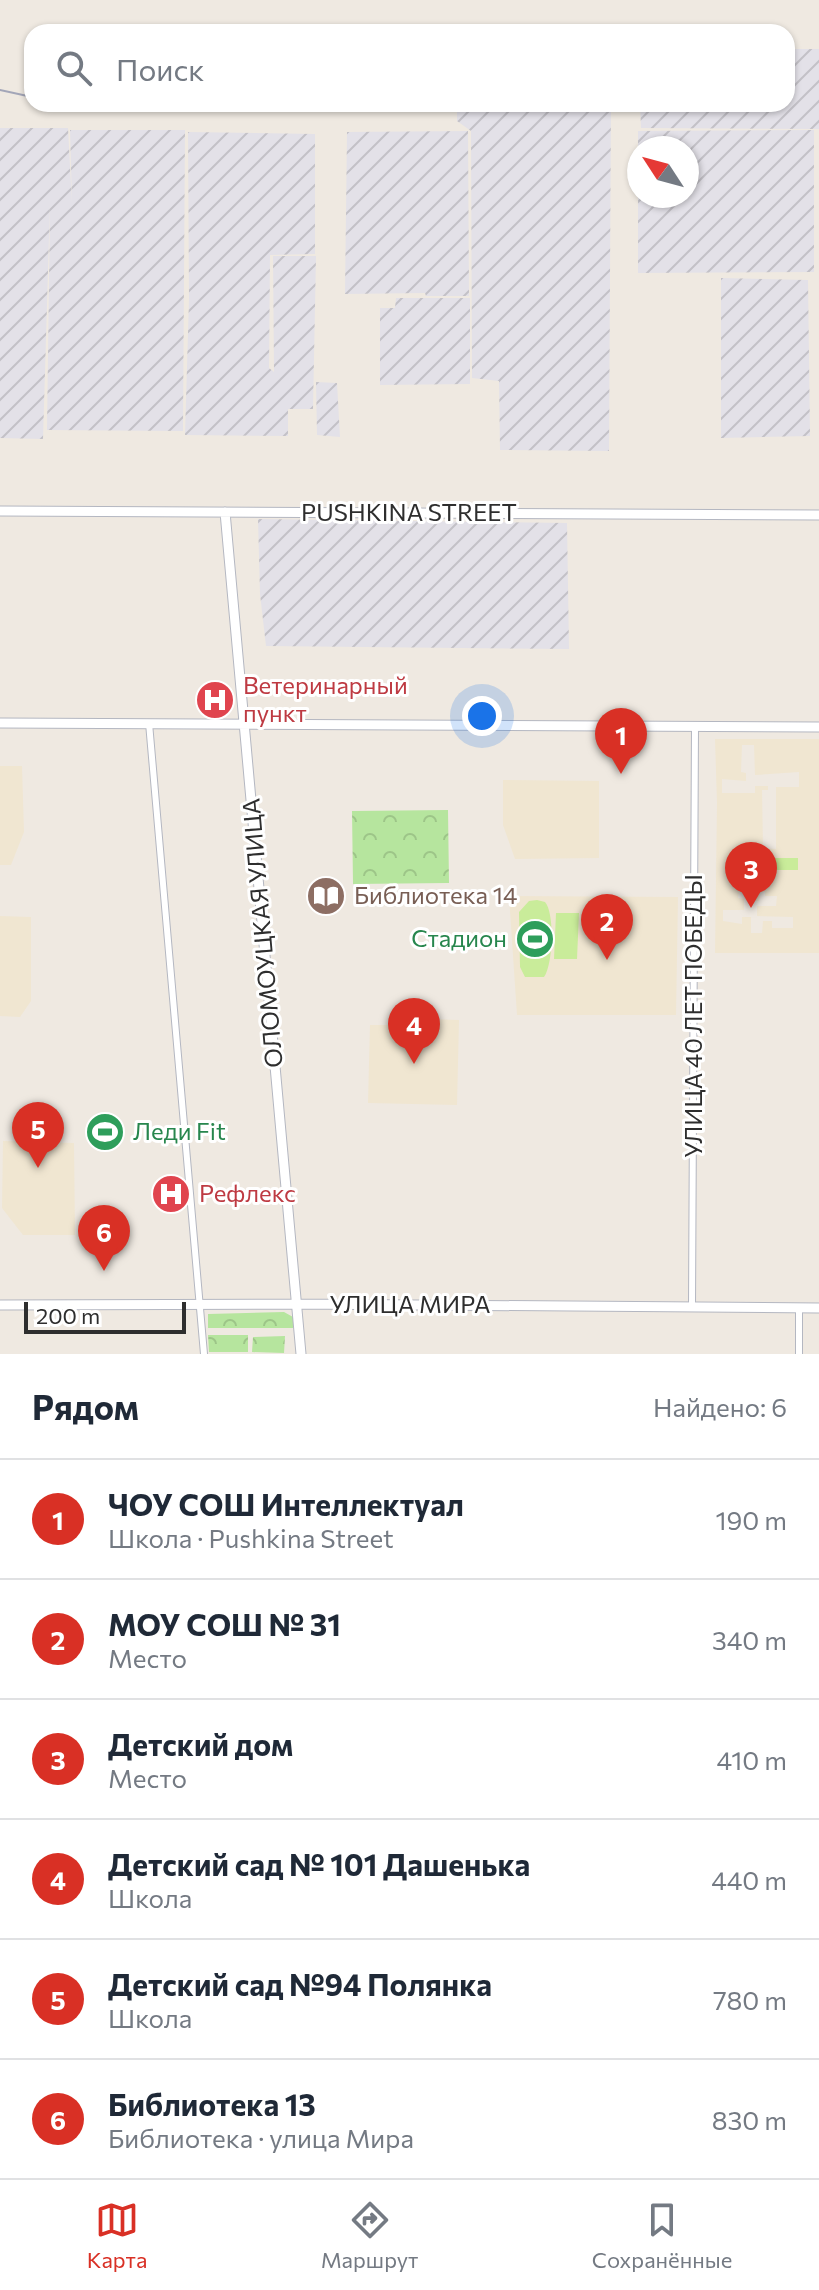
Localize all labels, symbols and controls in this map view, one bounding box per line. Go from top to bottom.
search box [24,24,795,112]
icon: search [52,46,96,90]
text: Поиск [116,50,204,87]
north arrow [627,136,699,208]
street label: PUSHKINA STREET [301,497,517,526]
place label: Ветеринарный пункт [243,670,408,727]
hospital icon: Ветеринарный пункт [194,679,236,721]
your location [462,696,502,736]
pin: 1 [595,708,647,774]
street label: ОЛОМОУЦКАЯ УЛИЦА [235,797,288,1069]
pin: 3 [725,842,777,908]
street label: УЛИЦА 40 ЛЕТ ПОБЕДЫ [678,874,707,1158]
library icon: Библиотека 14 [305,875,347,917]
place label: Библиотека 14 [354,880,517,909]
pin: 2 [581,894,633,960]
sports icon: Стадион [514,918,556,960]
place label: Стадион [411,923,507,952]
pin: 4 [388,998,440,1064]
pin: 5 [12,1102,64,1168]
sports icon: Леди Fit [84,1111,126,1153]
place label: Леди Fit [133,1116,226,1145]
hospital icon: Рефлекс [150,1173,192,1215]
place label: Рефлекс [199,1178,296,1207]
pin: 6 [78,1205,130,1271]
street label: УЛИЦА МИРА [329,1289,491,1318]
scale bar [24,1298,186,1334]
text: 200 m [36,1302,100,1329]
text: Рядом [32,1385,139,1427]
text: Найдено: 6 [653,1391,787,1422]
text: ЧОУ СОШ Интеллектуал [108,1485,464,1522]
text: 1 [52,1504,64,1535]
text: 190 m [715,1504,787,1535]
text: Школа · Pushkina Street [108,1522,394,1553]
text: МОУ СОШ № 31 [108,1605,341,1642]
text: 2 [51,1624,65,1655]
text: 340 m [712,1624,787,1655]
text: Место [108,1642,187,1673]
text: Детский дом [108,1725,293,1762]
text: 3 [50,1744,66,1775]
text: 410 m [716,1744,787,1775]
text: Место [108,1762,187,1793]
text: Детский сад № 101 Дашенька [108,1845,530,1882]
text: 4 [50,1864,66,1895]
text: 440 m [711,1864,787,1895]
text: Школа [108,1882,192,1913]
text: Детский сад №94 Полянка [108,1965,492,2002]
text: 5 [50,1984,66,2015]
text: 780 m [713,1984,787,2015]
text: Школа [108,2002,192,2033]
text: Библиотека 13 [108,2085,316,2122]
text: 6 [50,2104,66,2135]
text: 830 m [712,2104,787,2135]
text: Библиотека · улица Мира [108,2122,414,2153]
tab: Карта [87,2198,147,2273]
tab: Маршрут [321,2198,418,2273]
tab: Сохранённые [592,2198,732,2273]

